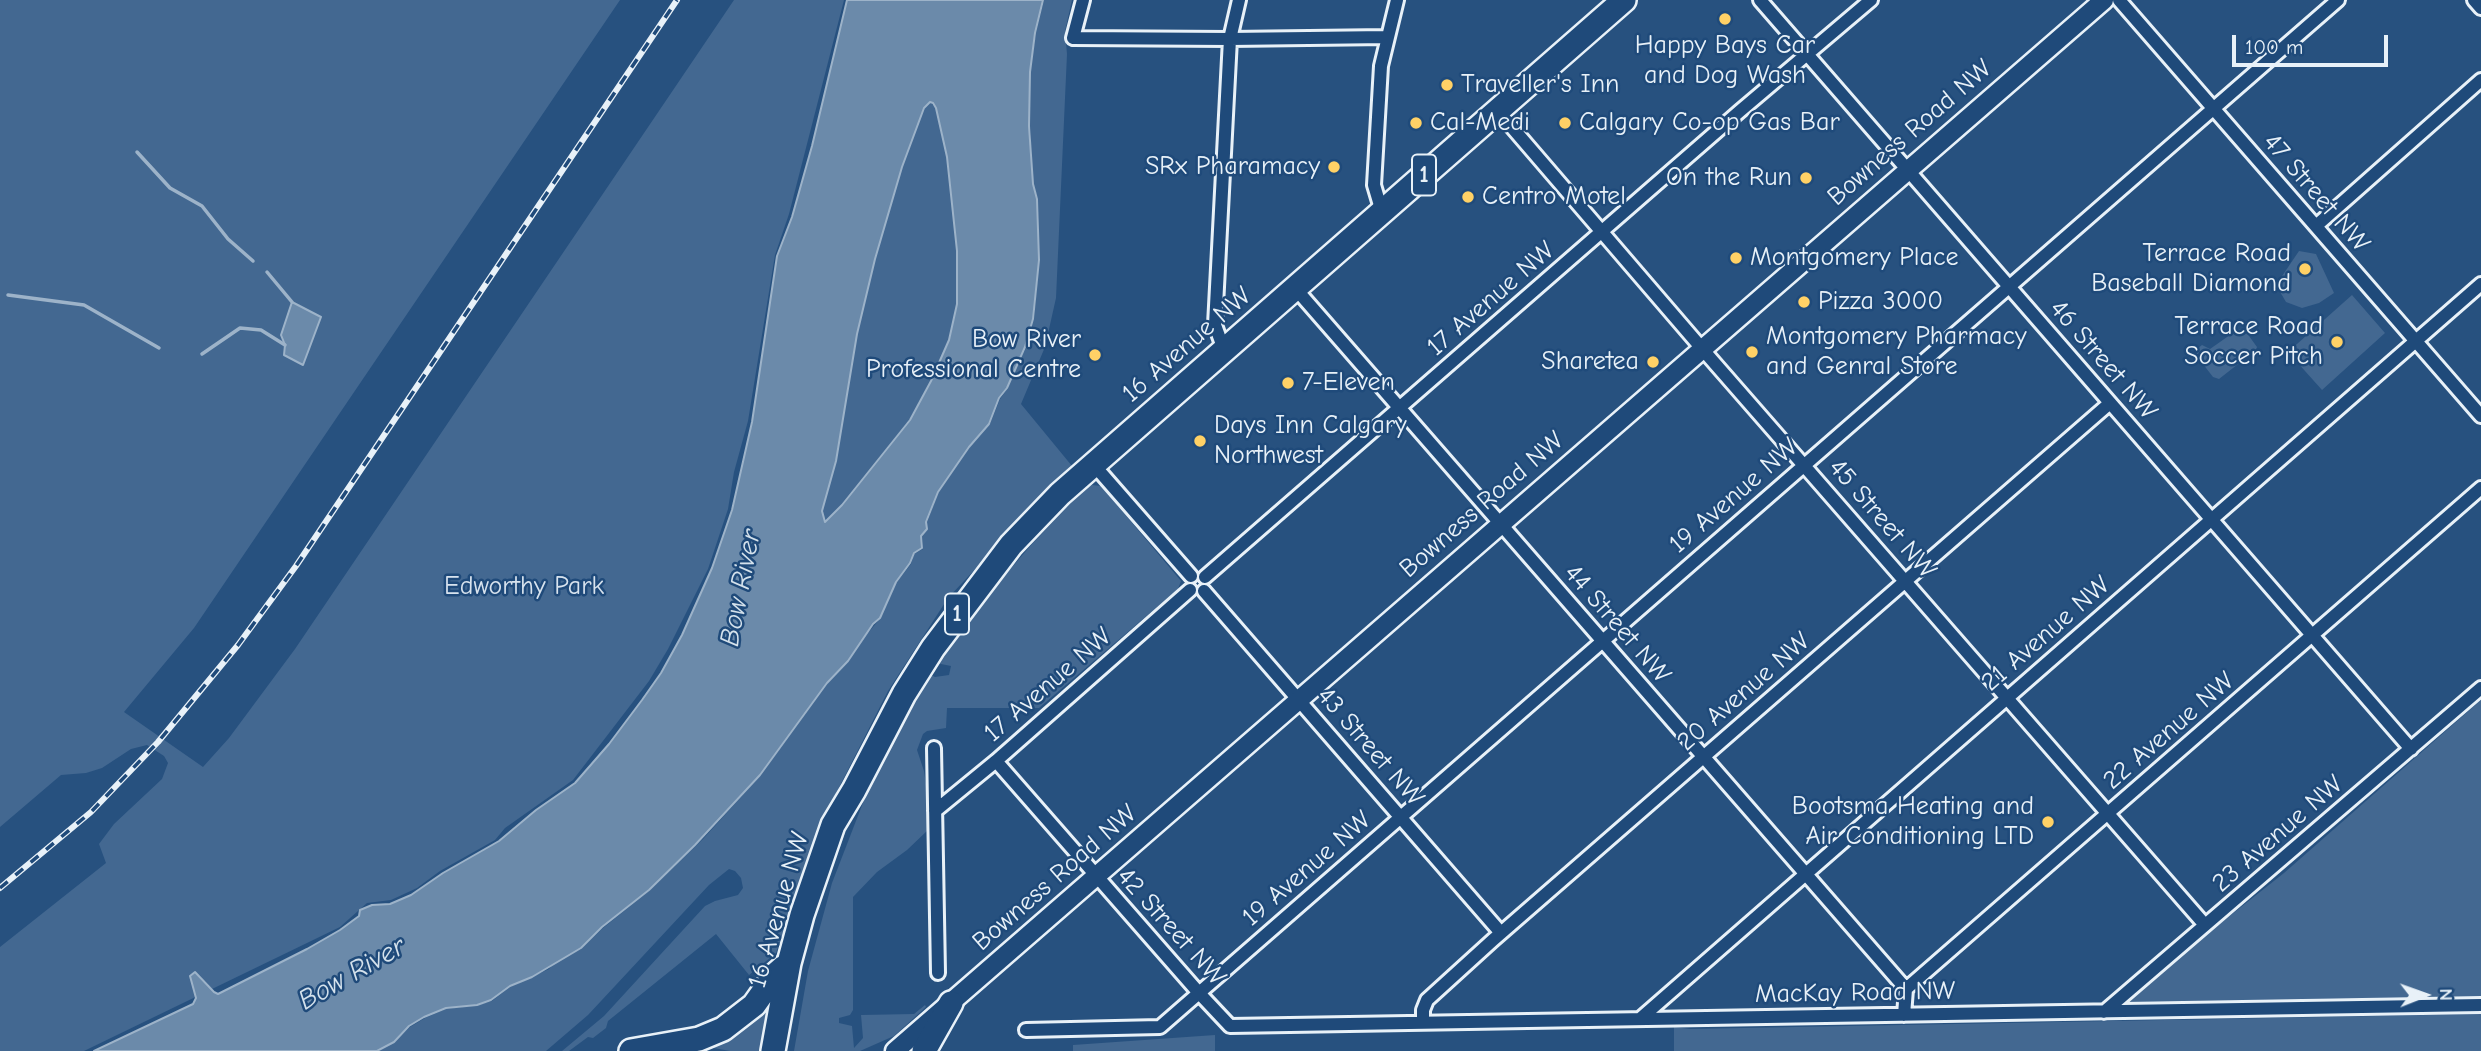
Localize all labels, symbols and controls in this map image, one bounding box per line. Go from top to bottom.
marker: Happy Bays Car and Dog Wash [1717,11,1733,27]
scale bar [2236,21,2392,65]
place label: Happy Bays Car and Dog Wash [1635,30,1815,92]
text: 100 m [2245,35,2303,59]
street label: Bowness Road NW [1822,53,1998,213]
place label: Traveller's Inn [1461,69,1619,101]
marker: Traveller's Inn [1439,77,1455,93]
place label: Cal-Medi [1430,107,1530,139]
place label: Calgary Co-op Gas Bar [1579,107,1840,139]
marker: Cal-Medi [1408,115,1424,131]
marker: Calgary Co-op Gas Bar [1557,115,1573,131]
street label: 47 Street NW [2256,127,2376,259]
place label: SRx Pharamacy [1145,151,1320,183]
road number: 1 [1412,154,1436,196]
marker: SRx Pharamacy [1326,159,1342,175]
place label: On the Run [1666,162,1792,194]
marker: On the Run [1798,170,1814,186]
place label: Centro Motel [1482,181,1626,213]
marker: Centro Motel [1460,189,1476,205]
street label: 17 Avenue NW [1421,235,1561,363]
place label: Terrace Road Baseball Diamond [2091,238,2291,300]
place label: Montgomery Place [1750,242,1959,274]
marker: Montgomery Place [1728,250,1744,266]
marker: Terrace Road Baseball Diamond [2297,261,2313,277]
street label: 16 Avenue NW [1116,281,1258,409]
place label: Pizza 3000 [1818,286,1943,318]
marker: Pizza 3000 [1796,294,1812,310]
street label: 46 Street NW [2042,294,2164,426]
place label: Terrace Road Soccer Pitch [2175,311,2323,372]
place label: Montgomery Pharmacy and Genral Store [1766,321,2027,382]
place label: Bow River Professional Centre [866,324,1081,386]
marker: Terrace Road Soccer Pitch [2329,334,2345,350]
marker: Montgomery Pharmacy and Genral Store [1744,344,1760,360]
place label: Sharetea [1541,346,1639,378]
marker: Bow River Professional Centre [1087,347,1103,363]
marker: Sharetea [1645,354,1661,370]
place label: 7-Eleven [1302,367,1395,399]
marker: 7-Eleven [1280,375,1296,391]
place label: Days Inn Calgary Northwest [1214,410,1407,472]
street label: Bowness Road NW [1394,425,1570,585]
street label: 19 Avenue NW [1663,432,1805,560]
marker: Days Inn Calgary Northwest [1192,433,1208,449]
street label: 45 Street NW [1821,453,1943,585]
water label: Bow River [713,527,769,649]
street label: 44 Street NW [1557,558,1677,690]
street label: 21 Avenue NW [1975,570,2117,698]
park label: Edworthy Park [444,571,604,603]
road number: 1 [945,594,969,634]
street label: 17 Avenue NW [978,621,1118,749]
street label: 20 Avenue NW [1671,626,1817,758]
street label: 22 Avenue NW [2097,666,2241,796]
street label: 43 Street NW [1310,681,1430,813]
street label: 23 Avenue NW [2206,769,2350,899]
place label: Bootsma Heating and Air Conditioning LTD [1792,791,2034,852]
street label: Bowness Road NW [967,798,1143,958]
street label: 19 Avenue NW [1236,805,1378,933]
marker: Bootsma Heating and Air Conditioning LTD [2040,814,2056,830]
street label: 16 Avenue NW [742,829,816,991]
street label: 42 Street NW [1110,861,1232,993]
water label: Bow River [293,930,411,1018]
north arrow [2390,960,2460,1030]
street label: MacKay Road NW [1755,976,1955,1010]
text: N [2435,988,2457,1001]

